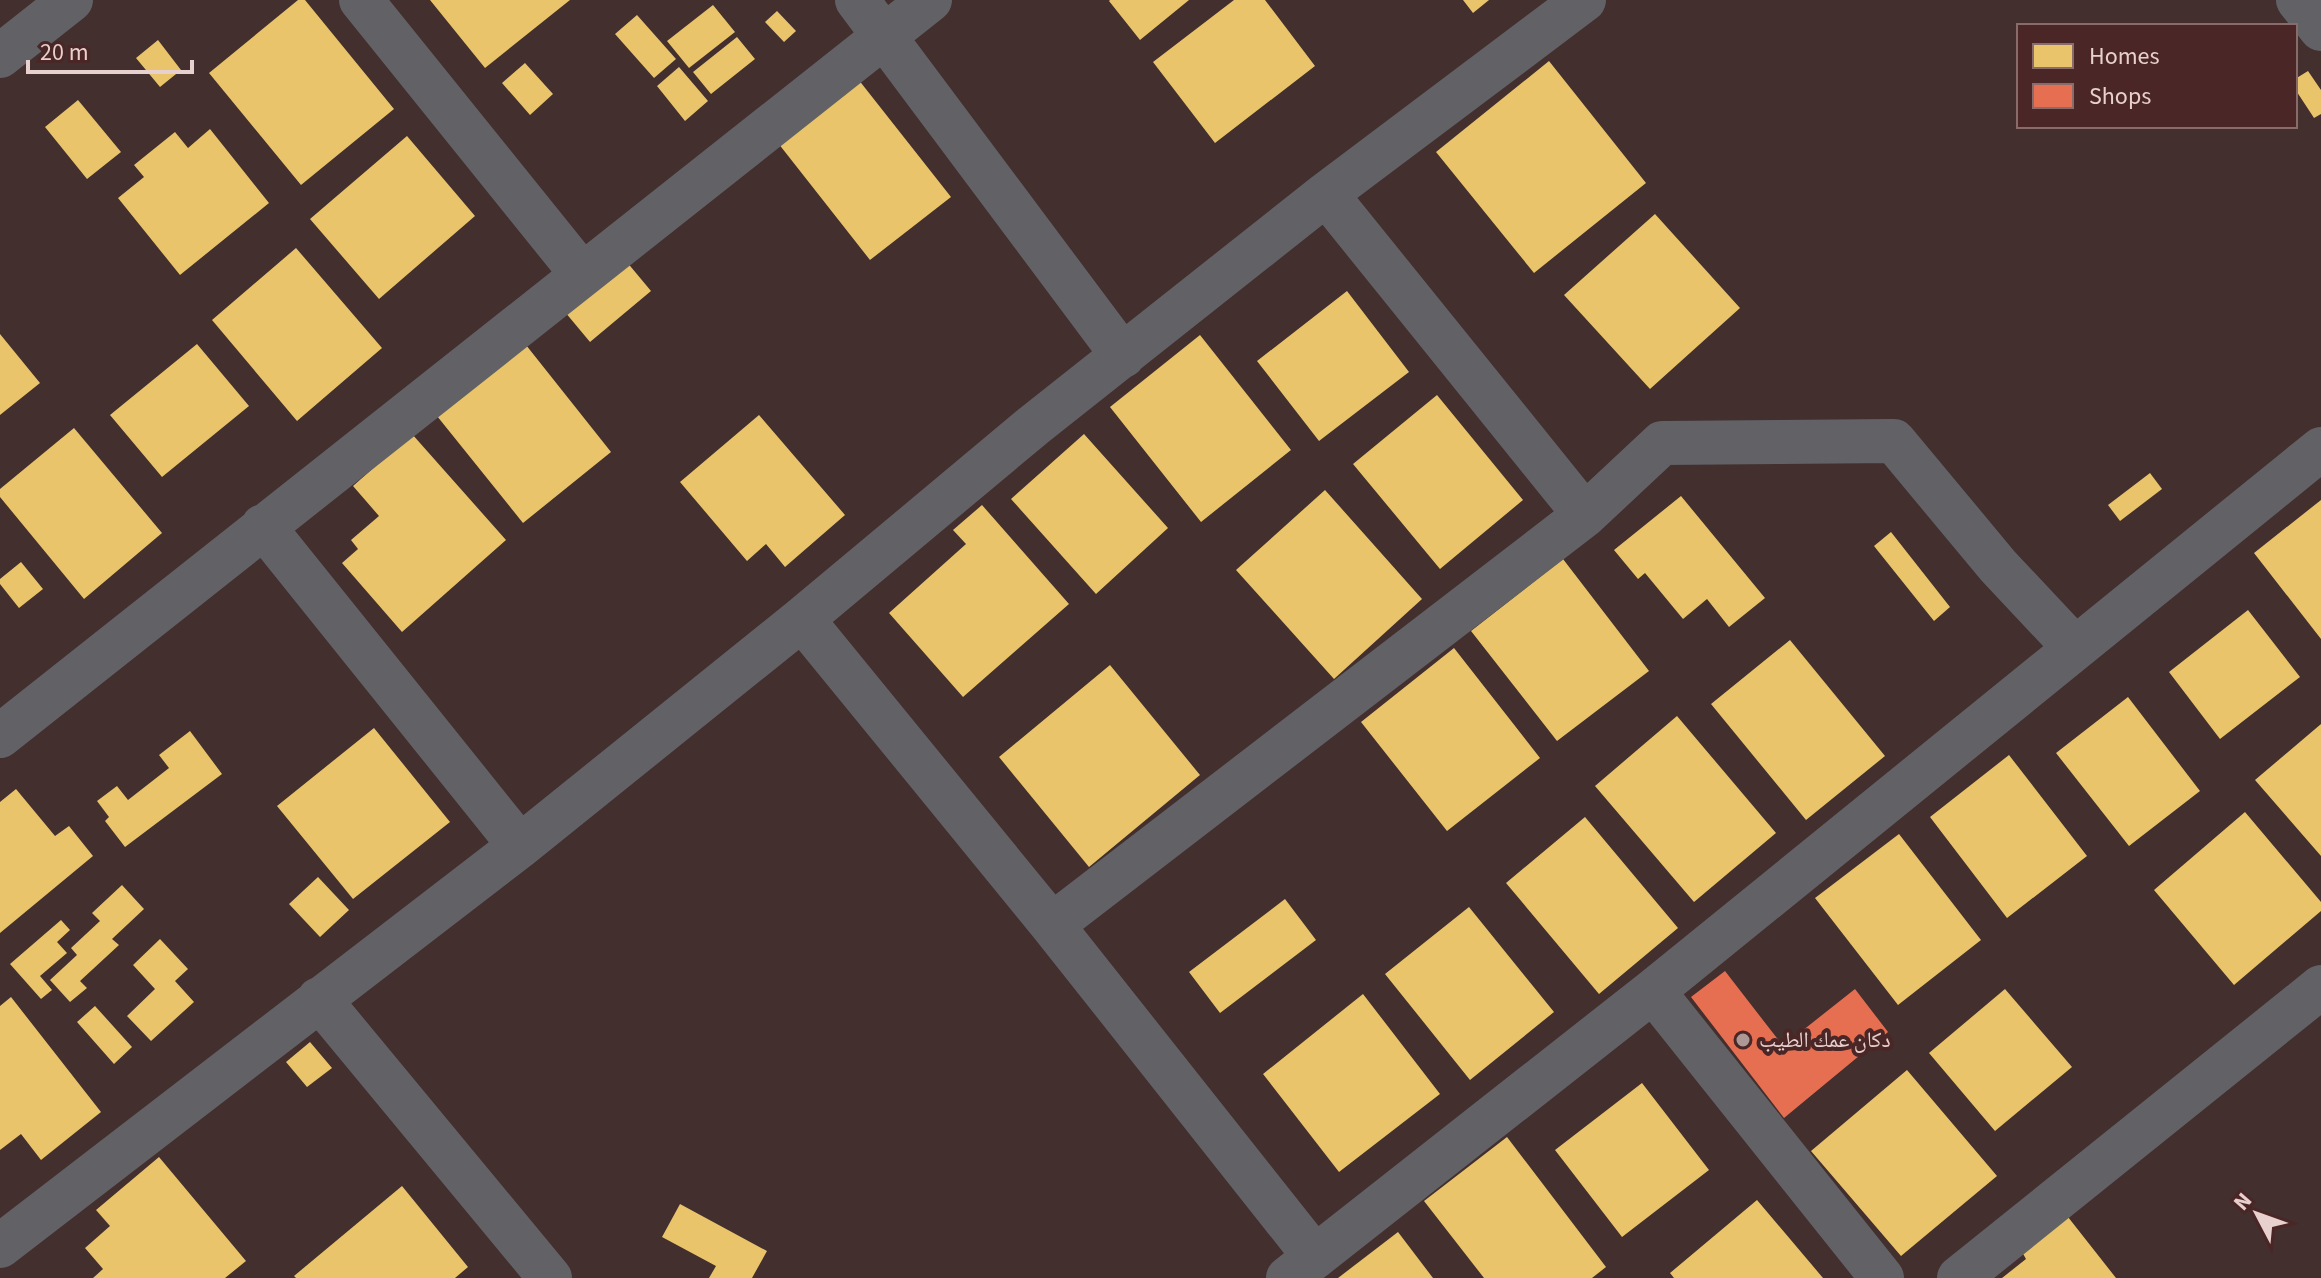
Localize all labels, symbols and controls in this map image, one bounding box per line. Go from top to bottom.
scale bar [28,24,192,74]
legend [2017,24,2297,128]
text: 20 m [40,35,89,70]
text: Homes [2089,39,2160,74]
text: Shops [2089,79,2151,114]
place label: دكان عمك الطيب [1759,1024,1891,1056]
marker: دكان عمك الطيب [1734,1031,1752,1049]
north arrow [2217,1174,2297,1254]
text: N [2226,1186,2260,1218]

